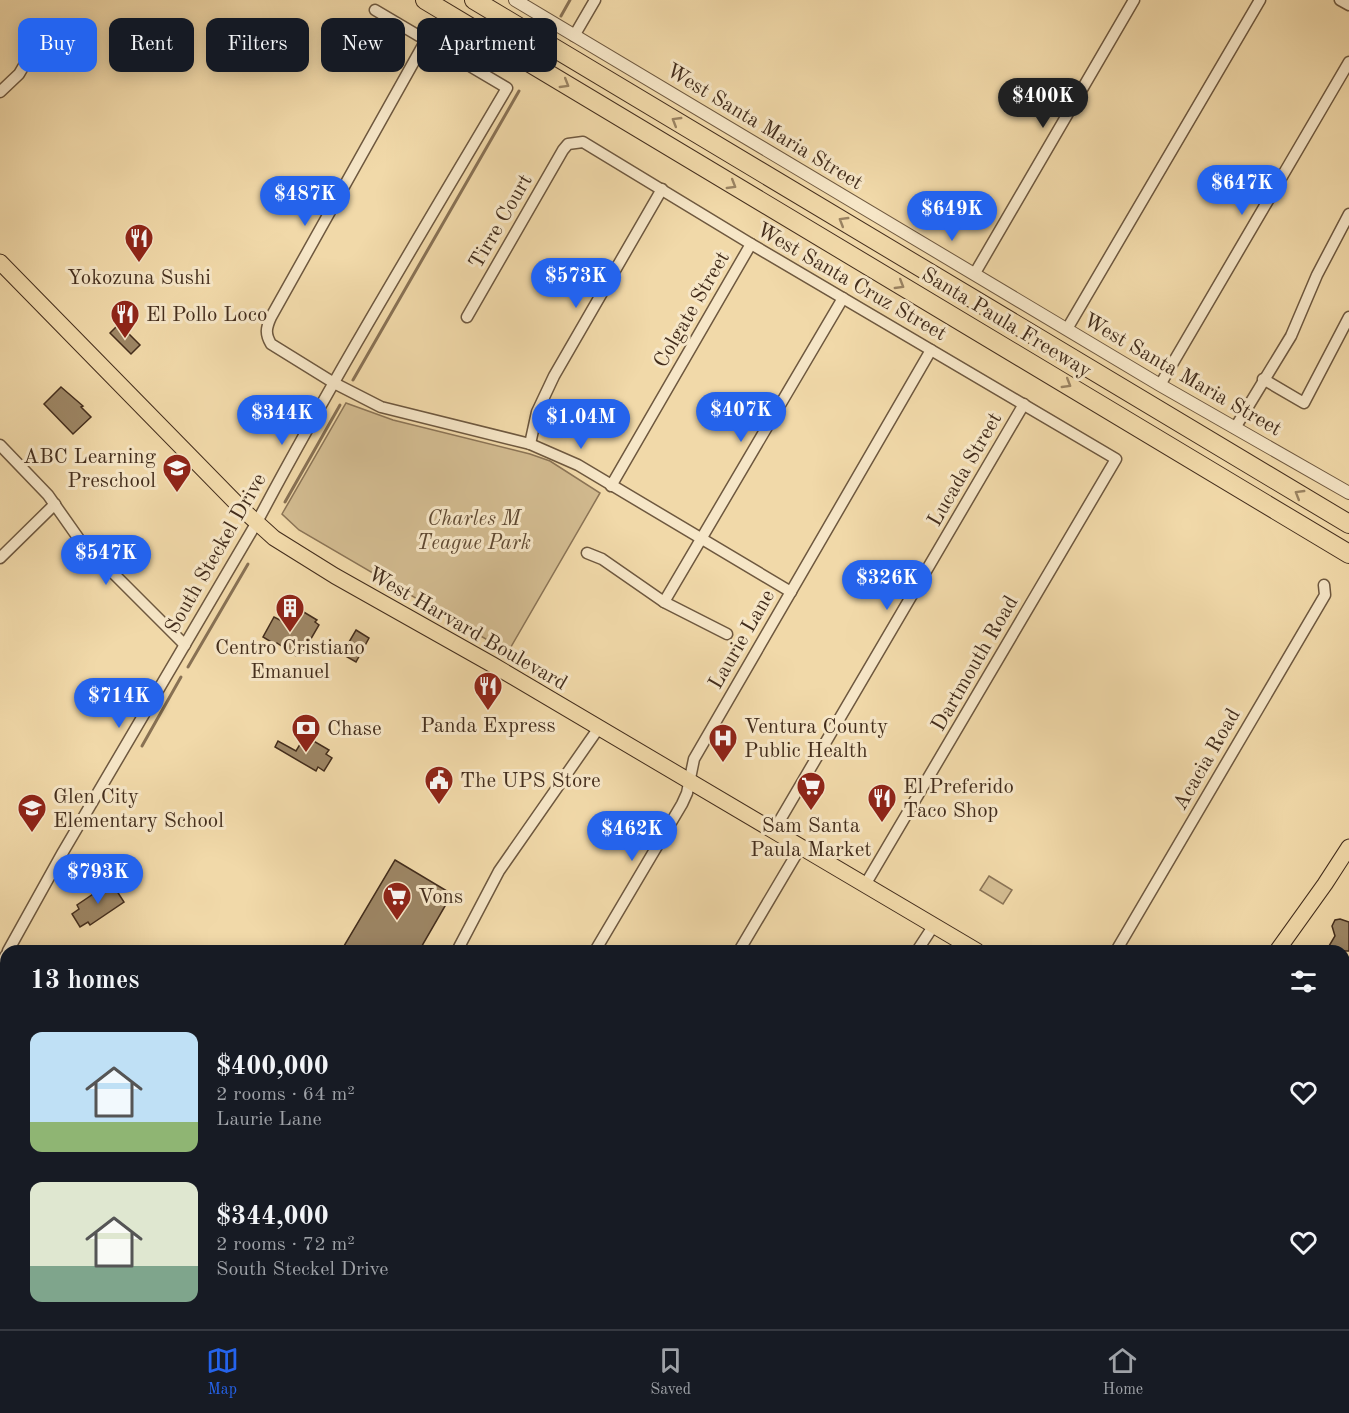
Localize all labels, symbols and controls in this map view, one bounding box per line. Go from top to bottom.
chip: Buy [18,18,97,72]
chip: Rent [109,18,194,72]
chip: Filters [206,18,309,72]
chip: New [321,18,405,72]
chip: Apartment [417,18,557,72]
street label: West Santa Maria Street [662,60,866,194]
one-way arrow [559,77,569,89]
pin: $400K [1001,78,1085,129]
text: $400K [1012,87,1074,107]
one-way arrow [672,117,682,128]
pin: $647K [1200,165,1284,216]
street label: Tirre Court [466,171,537,273]
text: $647K [1211,174,1273,194]
pin: $487K [263,176,347,227]
one-way arrow [726,177,736,189]
text: $487K [274,185,336,205]
pin: $649K [910,191,994,242]
text: $649K [921,200,983,220]
one-way arrow [839,217,849,229]
street label: West Santa Cruz Street [753,219,950,345]
restaurant icon: Yokozuna Sushi [123,222,155,264]
street label: Colgate Street [651,248,734,371]
pin: $573K [534,258,618,309]
street label: Santa Paula Freeway [918,264,1095,382]
text: $573K [545,267,607,287]
place label: Yokozuna Sushi [67,268,211,289]
one-way arrow [894,277,904,289]
restaurant icon: El Pollo Loco [109,298,141,340]
place label: El Pollo Loco [146,305,267,326]
street label: West Santa Maria Street [1080,310,1285,441]
one-way arrow [1061,377,1071,389]
pin: $407K [699,392,783,443]
pin: $344K [240,395,324,446]
pin: $1.04M [532,399,630,450]
text: $407K [710,401,772,421]
text: $344K [251,404,313,424]
text: $1.04M [546,408,616,428]
street label: Lucada Street [924,409,1006,530]
place label: ABC Learning Preschool [23,447,157,492]
school or university icon: ABC Learning Preschool [161,452,193,494]
street label: South Steckel Drive [162,470,271,637]
one-way arrow [1295,489,1305,501]
park label: Charles M Teague Park [417,509,531,554]
pin: $547K [64,535,148,586]
text: $547K [75,544,137,564]
pin: $326K [845,560,929,611]
street label: West Harvard Boulevard [364,564,570,695]
text: $326K [856,569,918,589]
street label: Laurie Lane [705,586,779,693]
building icon: Centro Cristiano Emanuel [274,592,306,634]
street label: Dartmouth Road [928,592,1023,735]
place label: Centro Cristiano Emanuel [215,638,365,683]
restaurant icon: Panda Express [472,670,504,712]
pin: $714K [77,678,161,729]
text: $714K [88,687,150,707]
street label: Acacia Road [1170,705,1245,814]
bank icon: Chase [290,712,322,754]
place label: Panda Express [420,716,556,737]
place label: Ventura County Public Health [744,717,888,762]
place label: Chase [327,719,382,740]
hospital icon: Ventura County Public Health [707,722,739,764]
public building icon: The UPS Store [423,764,455,806]
supermarket icon: Sam Santa Paula Market [795,770,827,812]
place label: The UPS Store [460,771,601,792]
place label: El Preferido Taco Shop [903,777,1014,822]
restaurant icon: El Preferido Taco Shop [866,782,898,824]
place label: Glen City Elementary School [53,787,224,832]
school or university icon: Glen City Elementary School [16,792,48,834]
pin: $462K [590,811,674,862]
place label: Sam Santa Paula Market [750,816,872,861]
text: $462K [601,820,663,840]
pin: $793K [56,854,140,905]
text: $793K [67,863,129,883]
supermarket icon: Vons [381,880,413,922]
place label: Vons [418,887,463,908]
icon: filters [1287,965,1320,998]
text: 13 homes [30,968,139,994]
text: $400,000 [216,1054,329,1080]
icon: home [78,1056,150,1128]
icon: heart [1287,1076,1320,1109]
text: 2 rooms · 64 m² [216,1085,355,1105]
text: Laurie Lane [216,1110,322,1130]
text: $344,000 [216,1204,329,1230]
icon: home [78,1206,150,1278]
icon: heart [1287,1226,1320,1259]
text: 2 rooms · 72 m² [216,1235,355,1255]
text: South Steckel Drive [216,1260,388,1280]
tab: Map [206,1344,239,1400]
tab: Saved [650,1344,691,1400]
tab: Home [1103,1344,1143,1400]

